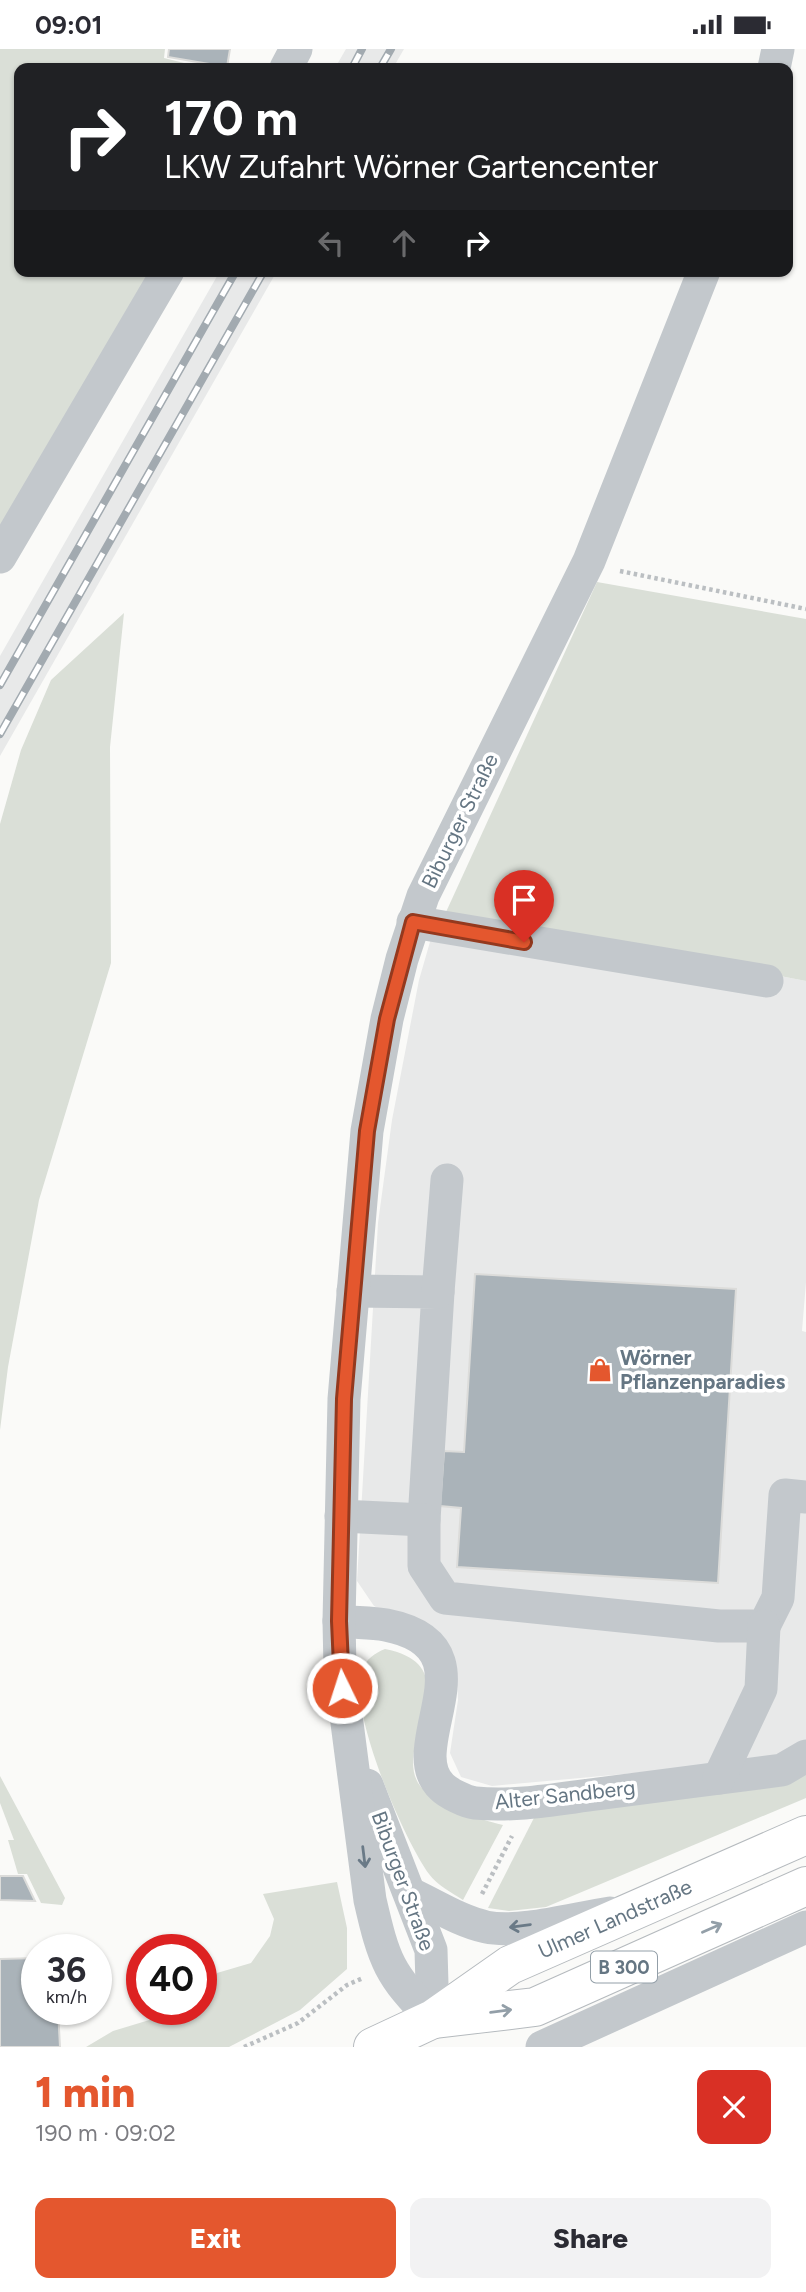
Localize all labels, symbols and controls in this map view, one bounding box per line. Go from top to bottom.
text: 09:01 [35,9,103,41]
text: 170 m [164,88,298,147]
icon: right [49,91,140,182]
text: LKW Zufahrt Wörner Gartencenter [164,148,658,186]
icon: left [312,224,350,262]
icon: ahead [385,224,423,262]
icon: right [458,224,496,262]
street label: Biburger Straße [416,749,503,892]
pin [494,870,554,942]
icon: arrive [505,881,543,919]
place label: Wörner Pflanzenparadies [620,1345,785,1394]
shop icon: Wörner Pflanzenparadies [586,1356,614,1384]
position arrow [305,1651,379,1725]
street label: Alter Sandberg [493,1775,637,1814]
street label: Biburger Straße [367,1808,440,1954]
one-way arrow [358,1845,371,1868]
street label: Ulmer Landstraße [534,1873,696,1964]
one-way arrow [509,1920,532,1933]
one-way arrow [700,1921,722,1934]
speed limit sign: 40 [126,1934,217,2025]
text: 36 [47,1949,86,1991]
road number: B 300 [591,1951,657,1983]
text: km/h [46,1986,87,2008]
one-way arrow [489,2004,512,2017]
text: 1 min [35,2067,135,2118]
button: close [697,2070,771,2144]
text: 190 m · 09:02 [35,2119,176,2147]
button: Exit [35,2198,396,2278]
button: Share [410,2198,771,2278]

